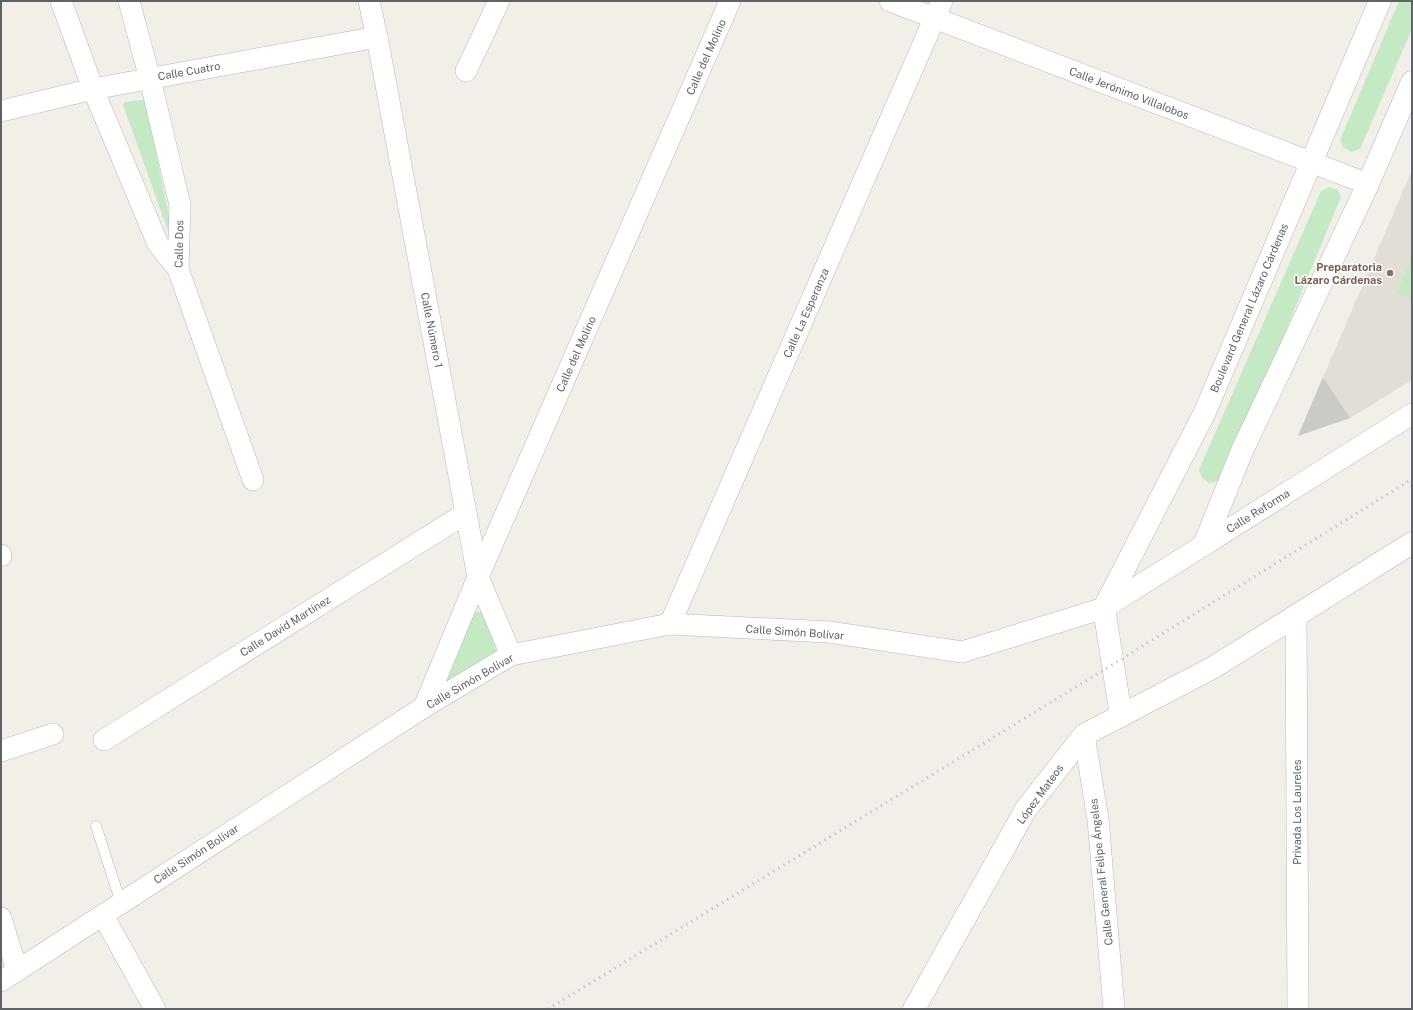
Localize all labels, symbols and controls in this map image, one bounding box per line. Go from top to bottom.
street label: Calle del Molino [684,17,728,97]
street label: Calle Cuatro [157,60,221,82]
street label: Calle Jerónimo Villalobos [1068,65,1191,122]
street label: Calle Dos [173,219,185,268]
street label: Boulevard General Lázaro Cárdenas [1208,221,1290,394]
place label: Preparatoria Lázaro Cárdenas [1294,261,1382,286]
street label: Calle La Esperanza [781,266,831,360]
marker: Preparatoria Lázaro Cárdenas [1385,268,1395,278]
street label: Calle Número 1 [419,291,445,369]
street label: Calle del Molino [554,314,598,394]
street label: Calle Reforma [1224,487,1292,535]
street label: Calle David Martínez [238,593,332,659]
street label: Calle Simón Bolívar [745,623,845,641]
street label: Calle Simón Bolívar [424,651,516,711]
street label: Privada Los Laureles [1291,759,1303,865]
street label: López Mateos [1014,762,1066,826]
street label: Calle General Felipe Ángeles [1086,798,1115,946]
street label: Calle Simón Bolívar [151,822,241,886]

